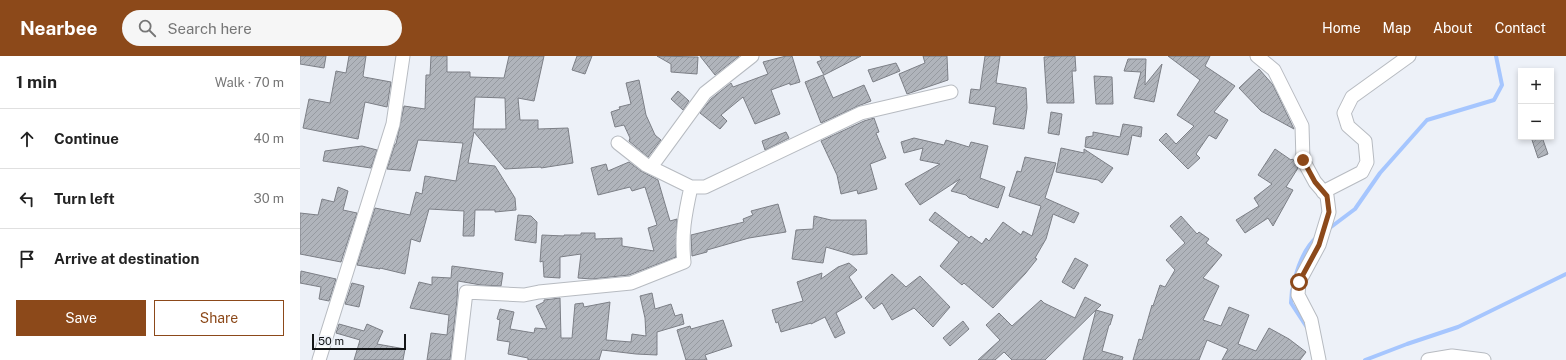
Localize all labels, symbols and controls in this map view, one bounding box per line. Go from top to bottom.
search box [122,10,402,46]
text: Nearbee [20,17,98,39]
icon: search [136,17,158,39]
text: Search here [168,20,252,37]
text: Home [1322,20,1361,36]
text: Map [1383,20,1411,36]
text: About [1433,20,1473,36]
text: Contact [1495,20,1546,36]
map controls [1518,68,1554,140]
button: + [1518,68,1554,104]
text: 1 min [16,72,57,92]
text: Walk · 70 m [215,75,284,90]
button: − [1518,104,1554,140]
icon: ahead [16,128,38,150]
text: Continue [54,130,119,147]
text: 40 m [253,131,284,146]
route end [1294,151,1312,169]
icon: left [16,188,38,210]
text: Turn left [54,190,115,207]
text: 30 m [254,191,284,206]
icon: arrive [16,248,38,270]
text: Arrive at destination [54,250,199,267]
route start [1290,273,1308,291]
button: Save [16,300,146,336]
button: Share [154,300,284,336]
scale bar [312,332,406,351]
text: 50 m [318,335,344,347]

